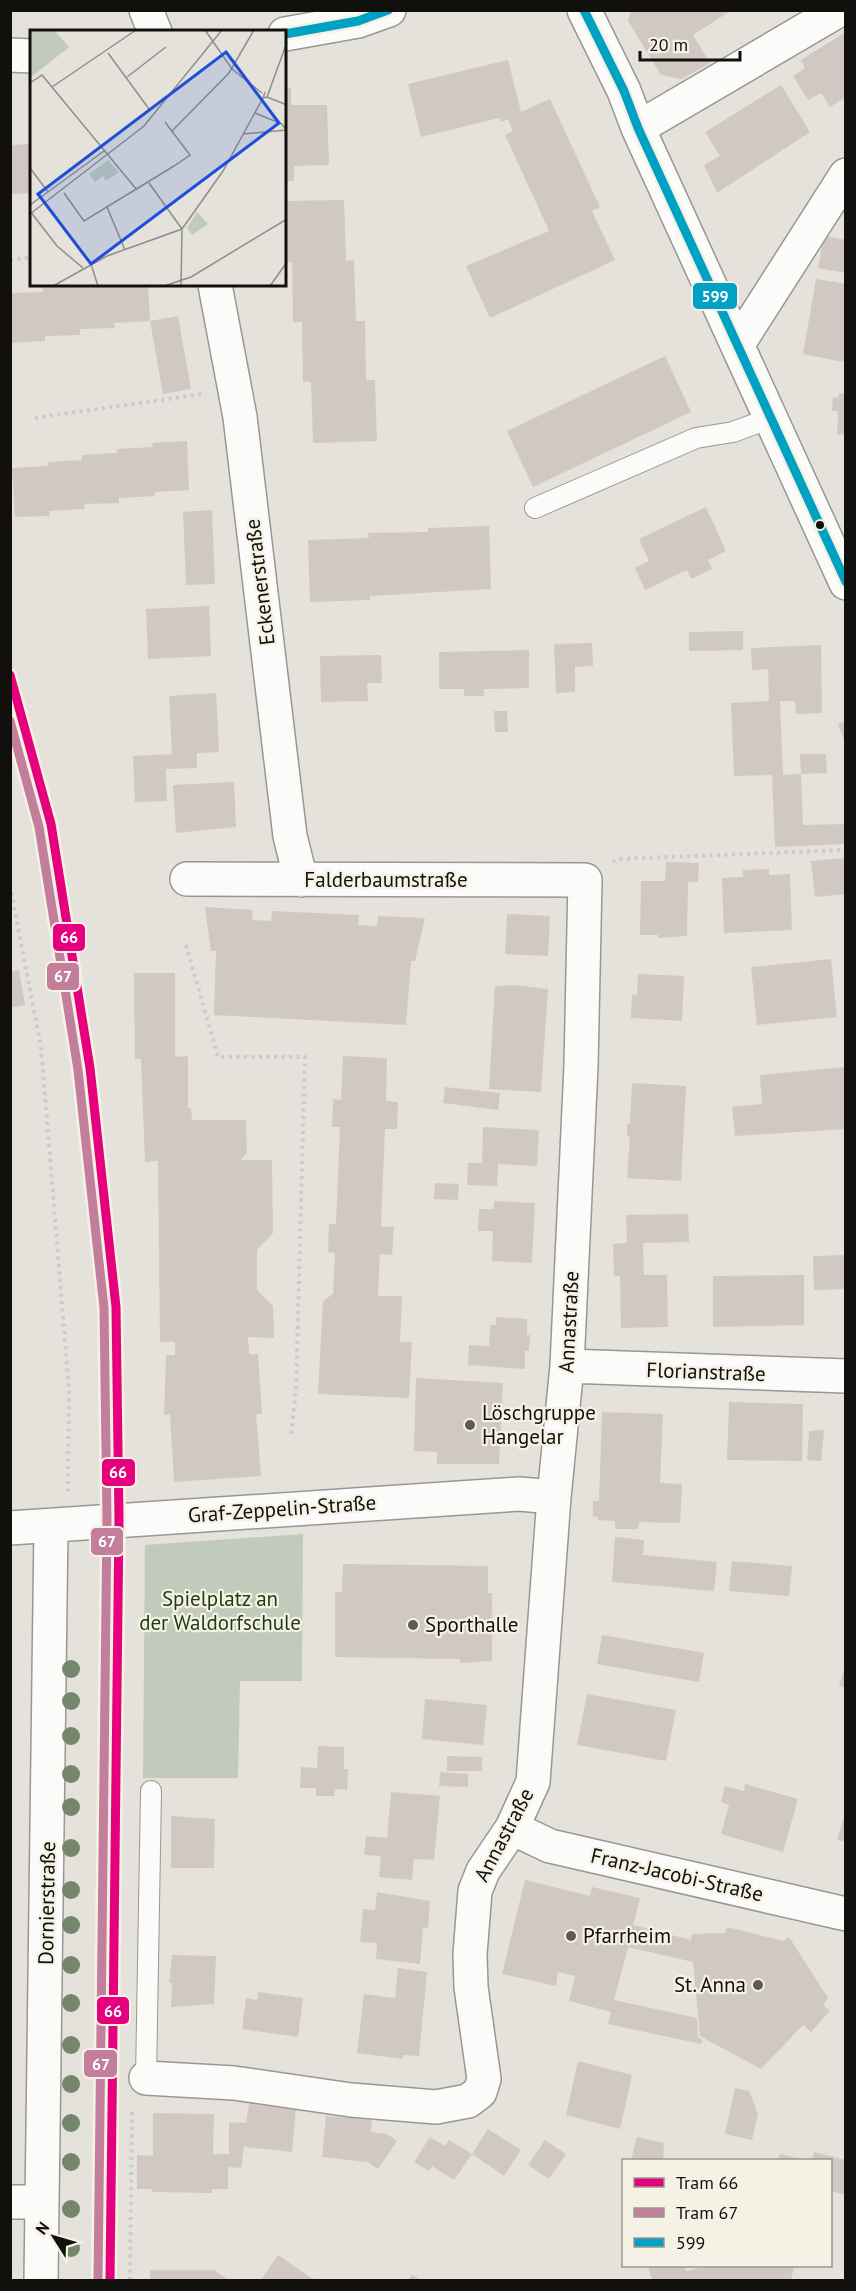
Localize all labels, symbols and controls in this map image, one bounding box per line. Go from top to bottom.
scale bar [640,24,740,62]
inset map [30,30,286,286]
text: 20 m [649,33,688,56]
line badge: 599 [692,282,738,310]
text: 599 [701,286,729,306]
street label: Eckenerstraße [238,517,281,647]
unlabelled marker [814,519,826,531]
street label: Falderbaumstraße [304,866,468,893]
line badge: 66 [52,923,86,952]
text: 66 [60,927,78,947]
line badge: 67 [46,962,80,991]
text: 67 [54,966,72,986]
street label: Annastraße [552,1270,585,1374]
street label: Florianstraße [646,1356,766,1387]
place label: Löschgruppe Hangelar [482,1399,596,1450]
marker: Löschgruppe Hangelar [463,1418,477,1432]
line badge: 66 [101,1458,136,1487]
text: 66 [109,1462,127,1482]
street label: Graf-Zeppelin-Straße [187,1488,377,1529]
line badge: 67 [90,1527,124,1556]
text: 67 [98,1531,116,1551]
park label: Spielplatz an der Waldorfschule [139,1585,301,1636]
place label: Sporthalle [425,1611,519,1638]
marker: Sporthalle [406,1618,420,1632]
street label: Annastraße [468,1783,539,1886]
street label: Dornierstraße [32,1841,61,1965]
street label: Franz-Jacobi-Straße [588,1842,766,1907]
place label: Pfarrheim [583,1922,671,1949]
marker: Pfarrheim [564,1929,578,1943]
place label: St. Anna [674,1971,746,1998]
marker: St. Anna [751,1978,765,1992]
line badge: 66 [96,1996,130,2025]
text: 66 [104,2001,122,2021]
line badge: 67 [83,2049,118,2078]
text: 67 [92,2054,110,2074]
legend [622,2159,832,2267]
text: Tram 66 [676,2171,738,2194]
text: Tram 67 [676,2201,738,2224]
north arrow [24,2207,84,2267]
text: N [31,2218,53,2238]
text: 599 [676,2231,705,2254]

